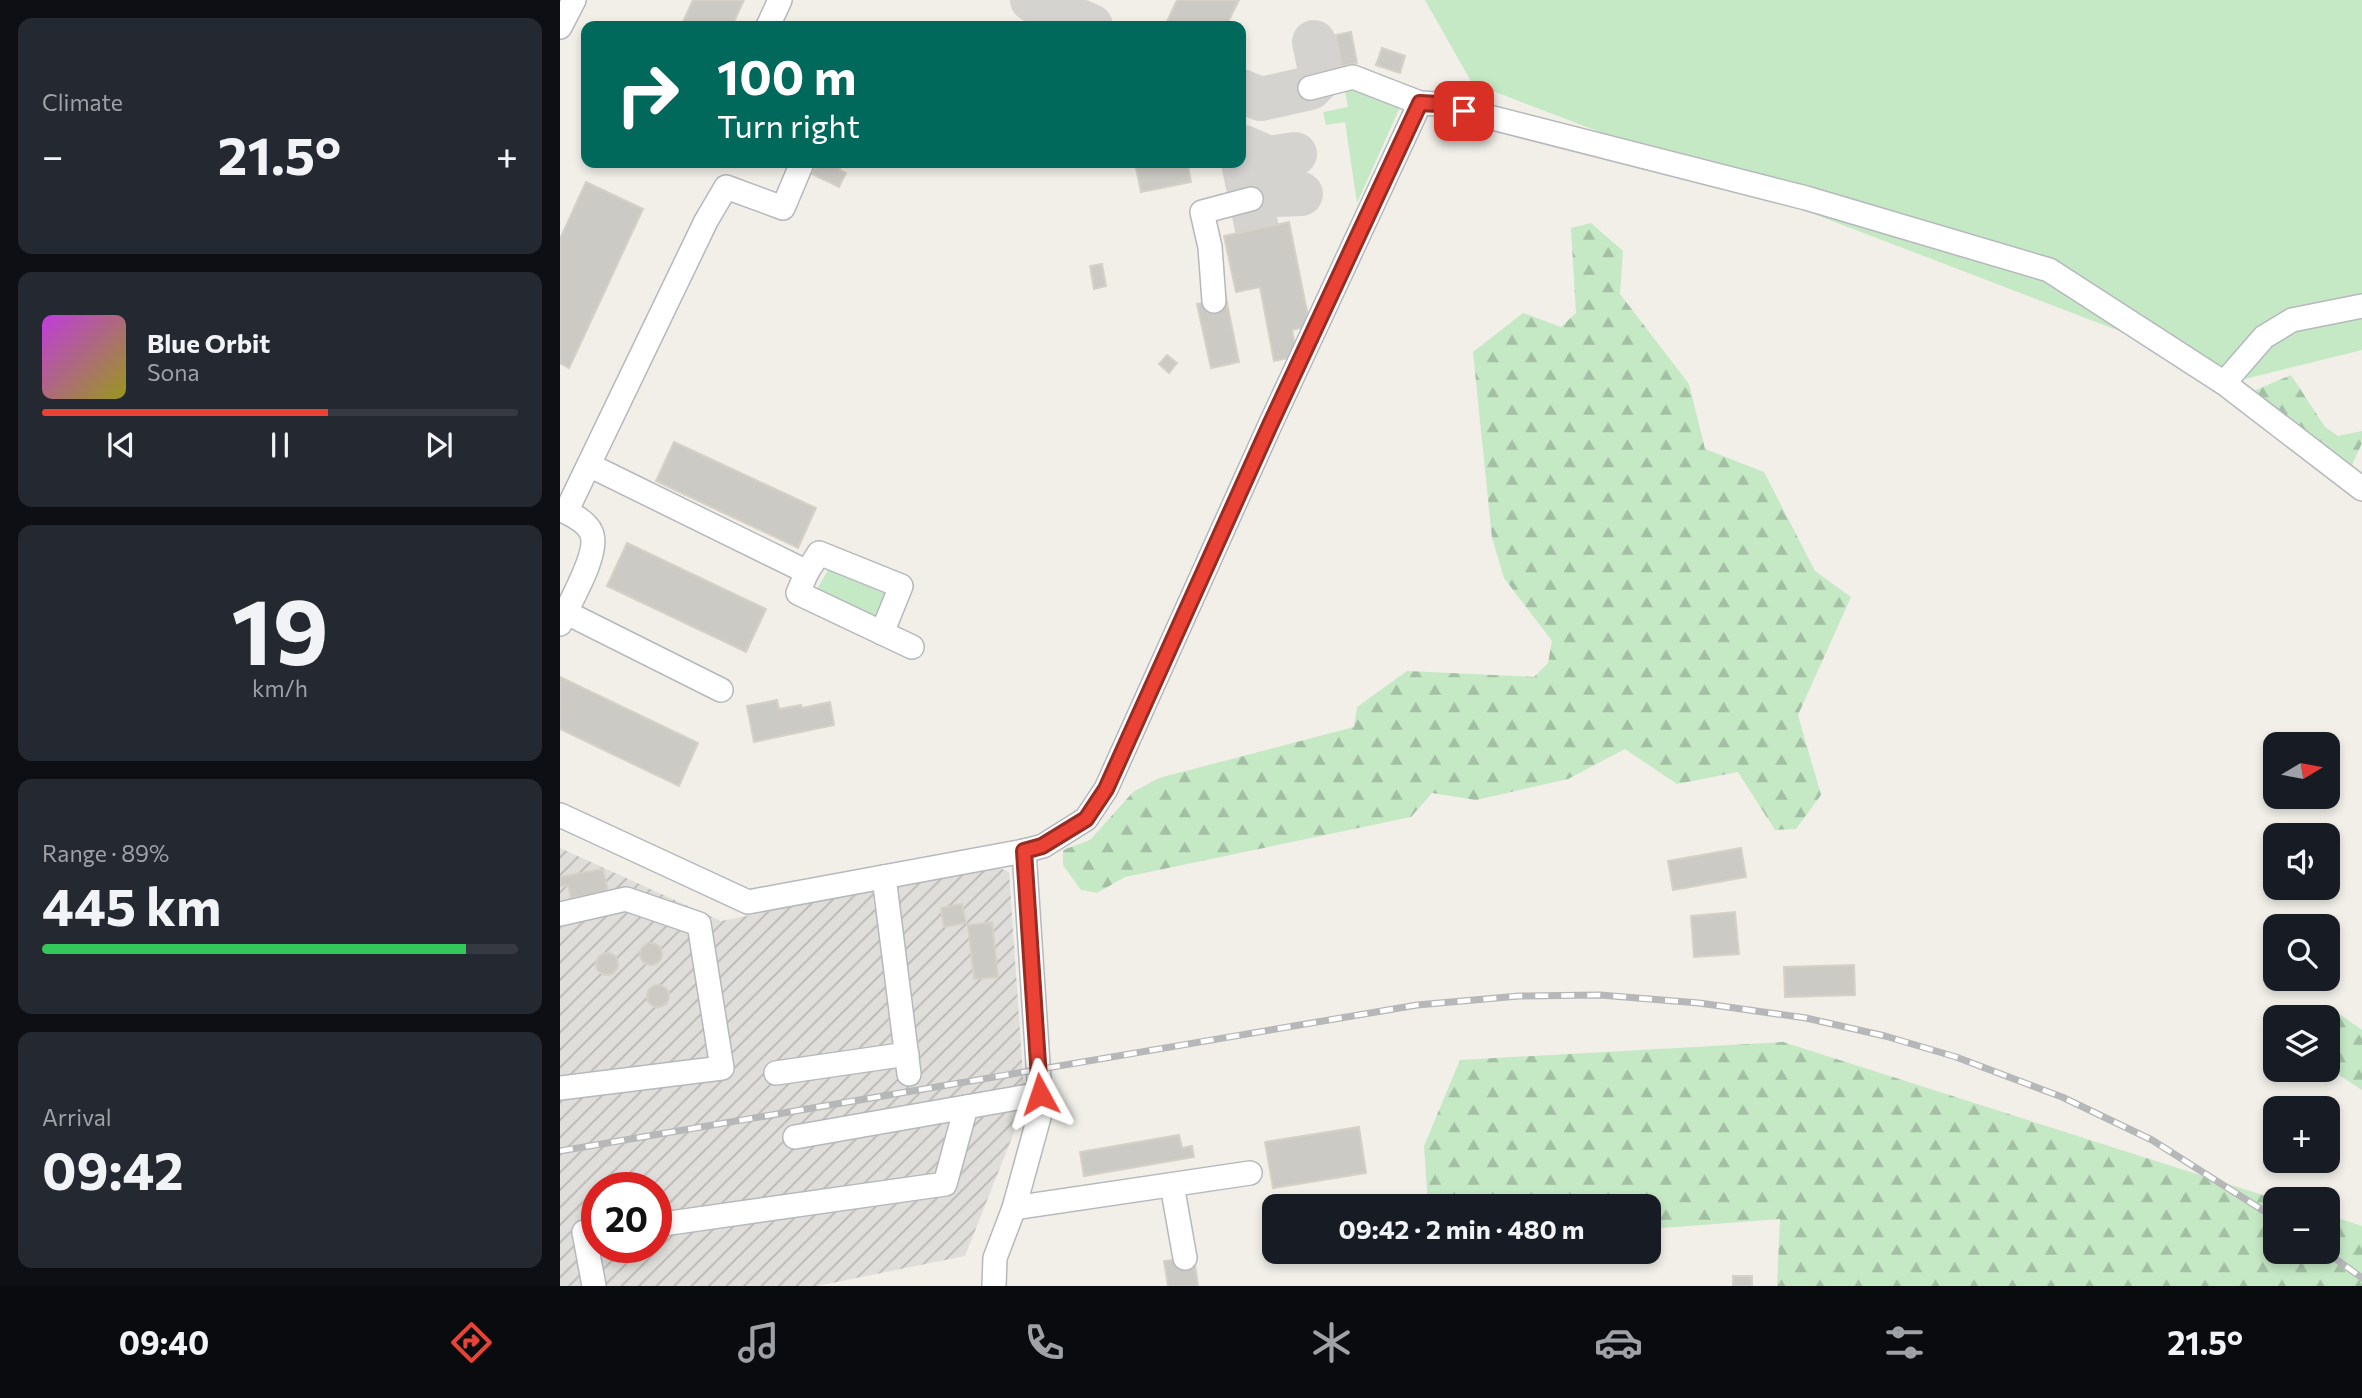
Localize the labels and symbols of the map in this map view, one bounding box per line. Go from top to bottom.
pin [1434,81,1494,141]
north arrow [2263,732,2340,808]
position arrow [1003,1057,1077,1131]
speed limit sign: 20 [581,1172,672,1263]

